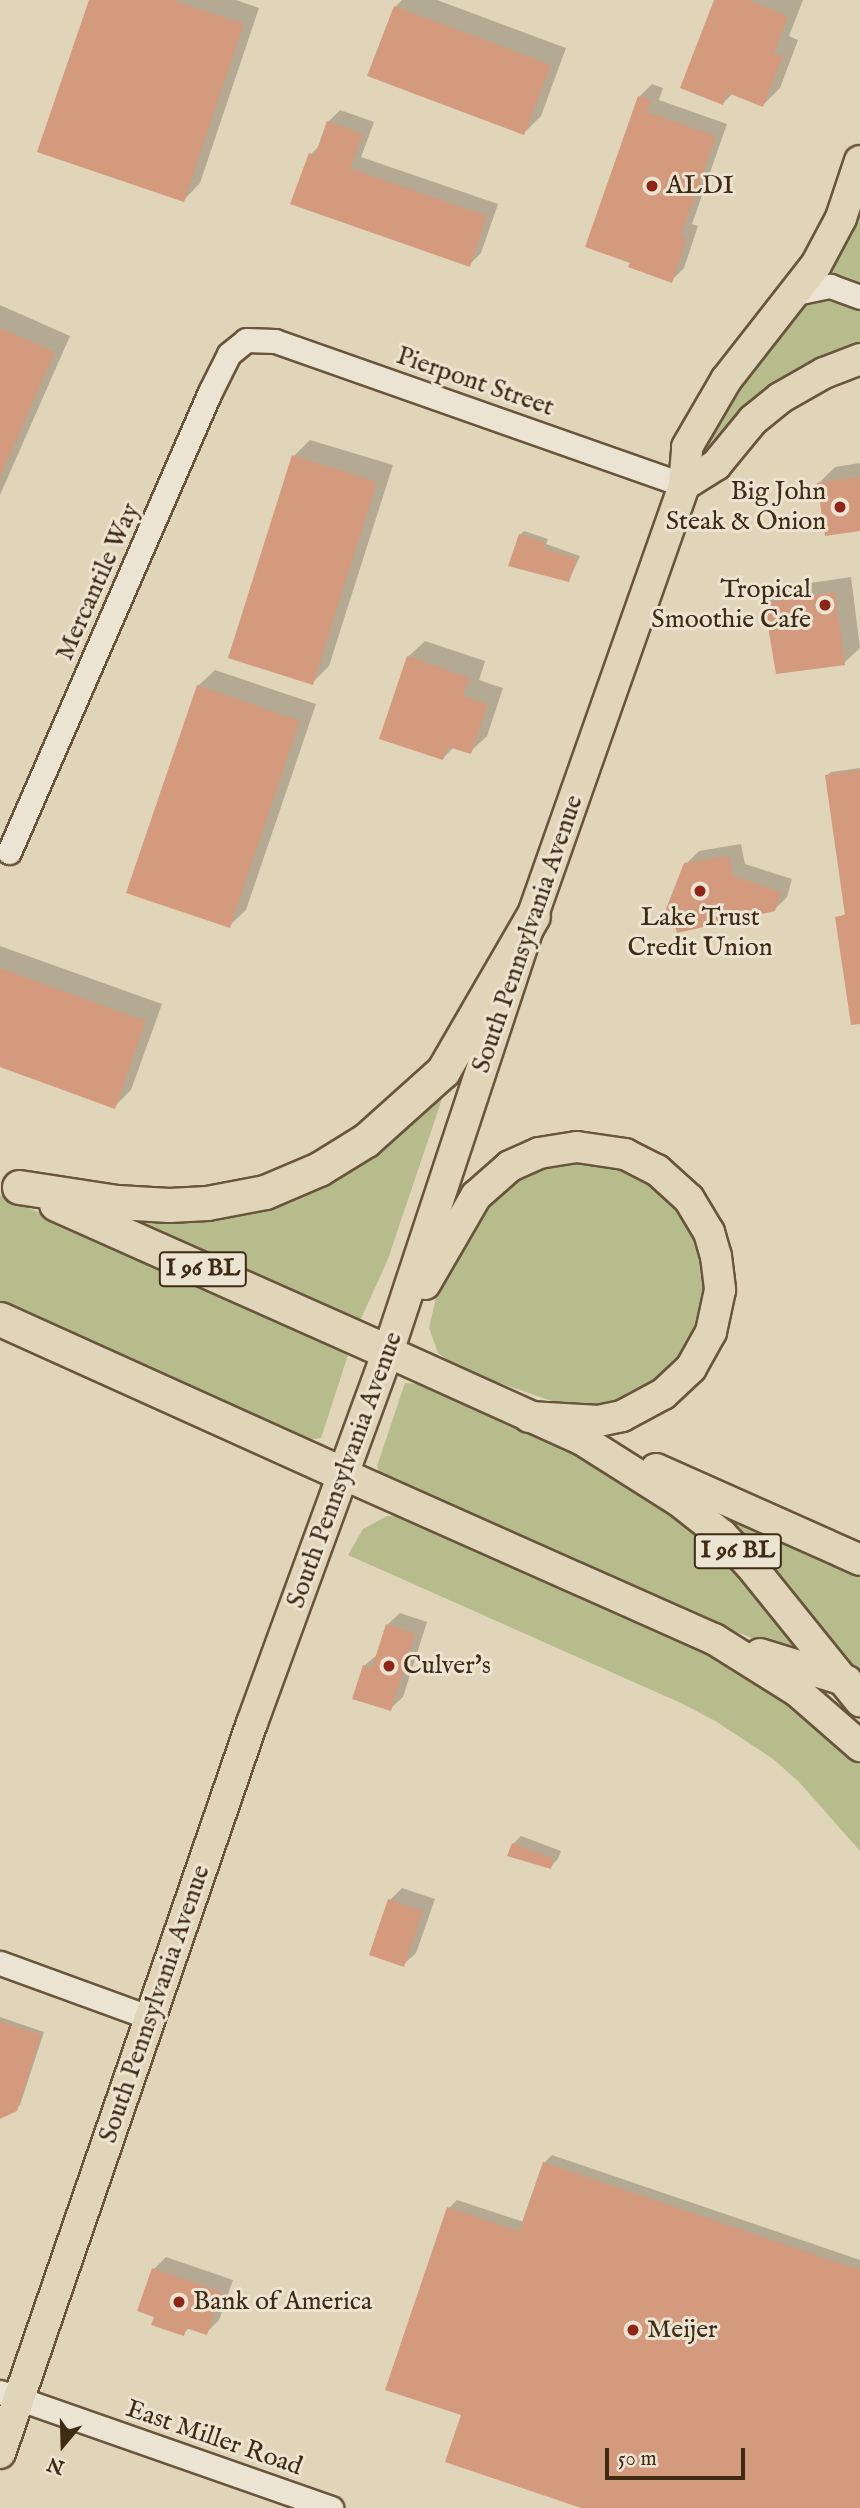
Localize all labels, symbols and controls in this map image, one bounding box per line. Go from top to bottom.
place label: ALDI [666,170,734,202]
marker: ALDI [644,178,660,194]
street label: Pierpont Street [392,340,558,424]
place label: Big John Steak & Onion [666,476,826,538]
street label: Mercantile Way [49,498,147,666]
marker: Big John Steak & Onion [832,499,848,515]
place label: Tropical Smoothie Cafe [651,574,811,636]
marker: Tropical Smoothie Cafe [817,597,833,613]
street label: South Pennsylvania Avenue [466,791,590,1077]
marker: Lake Trust Credit Union [692,883,708,899]
place label: Lake Trust Credit Union [627,902,773,964]
road number: I 96 BL [158,1248,248,1289]
street label: South Pennsylvania Avenue [280,1328,410,1612]
road number: I 96 BL [692,1531,784,1572]
place label: Culver's [403,1650,491,1682]
marker: Culver's [381,1658,397,1674]
street label: South Pennsylvania Avenue [93,1861,217,2147]
place label: Bank of America [193,2286,372,2318]
marker: Bank of America [171,2294,187,2310]
place label: Meijer [647,2314,718,2346]
marker: Meijer [625,2322,641,2338]
street label: East Miller Road [122,2393,306,2483]
north arrow [28,2410,98,2480]
scale bar [608,2434,748,2478]
text: 50 m [618,2446,657,2473]
text: N [44,2451,68,2479]

